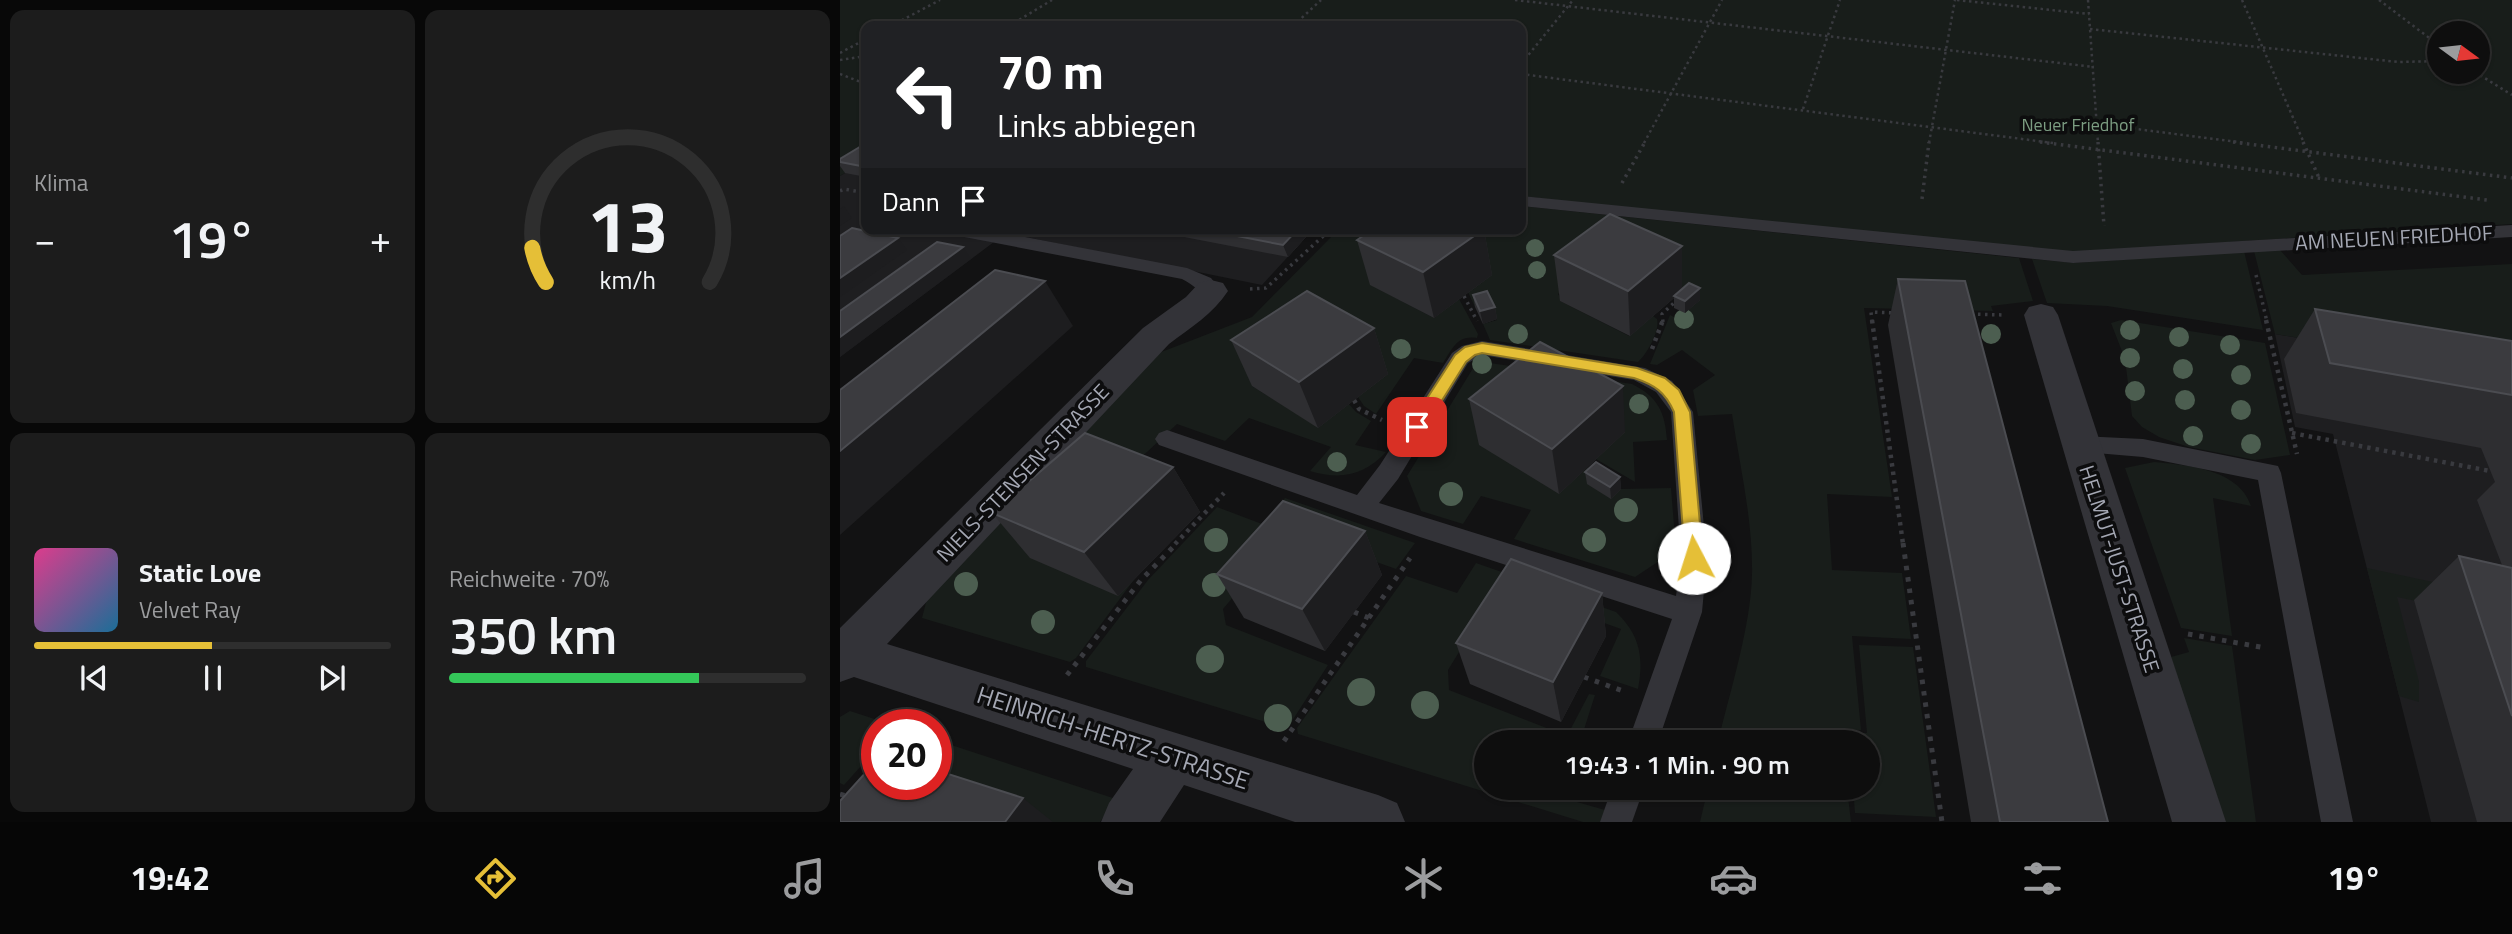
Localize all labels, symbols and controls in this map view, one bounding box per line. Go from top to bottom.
north arrow [2427,21,2490,84]
map controls [2427,21,2490,84]
text: 70 m [997,33,1104,108]
icon: left [882,49,973,140]
text: Links abbiegen [997,101,1196,149]
park label: Neuer Friedhof [2021,111,2135,138]
text: Klima [34,165,88,200]
text: 13 [587,171,668,281]
text: Dann [882,182,940,221]
icon: arrive [954,182,992,220]
text: 19° [169,199,256,278]
text: − [34,210,55,268]
text: + [370,210,391,268]
street label: AM NEUEN FRIEDHOF [2294,216,2494,258]
text: km/h [599,261,656,299]
street label: NIELS-STENSEN-STRASSE [928,376,1116,569]
pin [1387,397,1447,457]
icon: arrive [1398,408,1436,446]
street label: HELMUT-JUST-STRASSE [2071,461,2169,677]
position arrow [1657,521,1731,595]
text: Static Love [139,553,261,592]
text: Reichweite · 70% [449,561,609,596]
text: Velvet Ray [139,592,241,627]
text: 350 km [449,595,617,674]
icon: previous [75,659,113,697]
icon: pause [194,659,232,697]
icon: next [313,659,351,697]
street label: HEINRICH-HERTZ-STRASSE [973,676,1254,798]
speed limit sign: 20 [861,709,952,800]
text: 19:43 · 1 Min. · 90 m [1564,745,1790,784]
text: 19:42 [130,854,210,902]
icon: directions [471,854,520,903]
icon: music [780,854,829,903]
icon: phone [1090,854,1139,903]
icon: climate [1399,854,1448,903]
icon: car [1709,854,1758,903]
icon: filters [2018,854,2067,903]
text: 19° [2328,854,2382,902]

